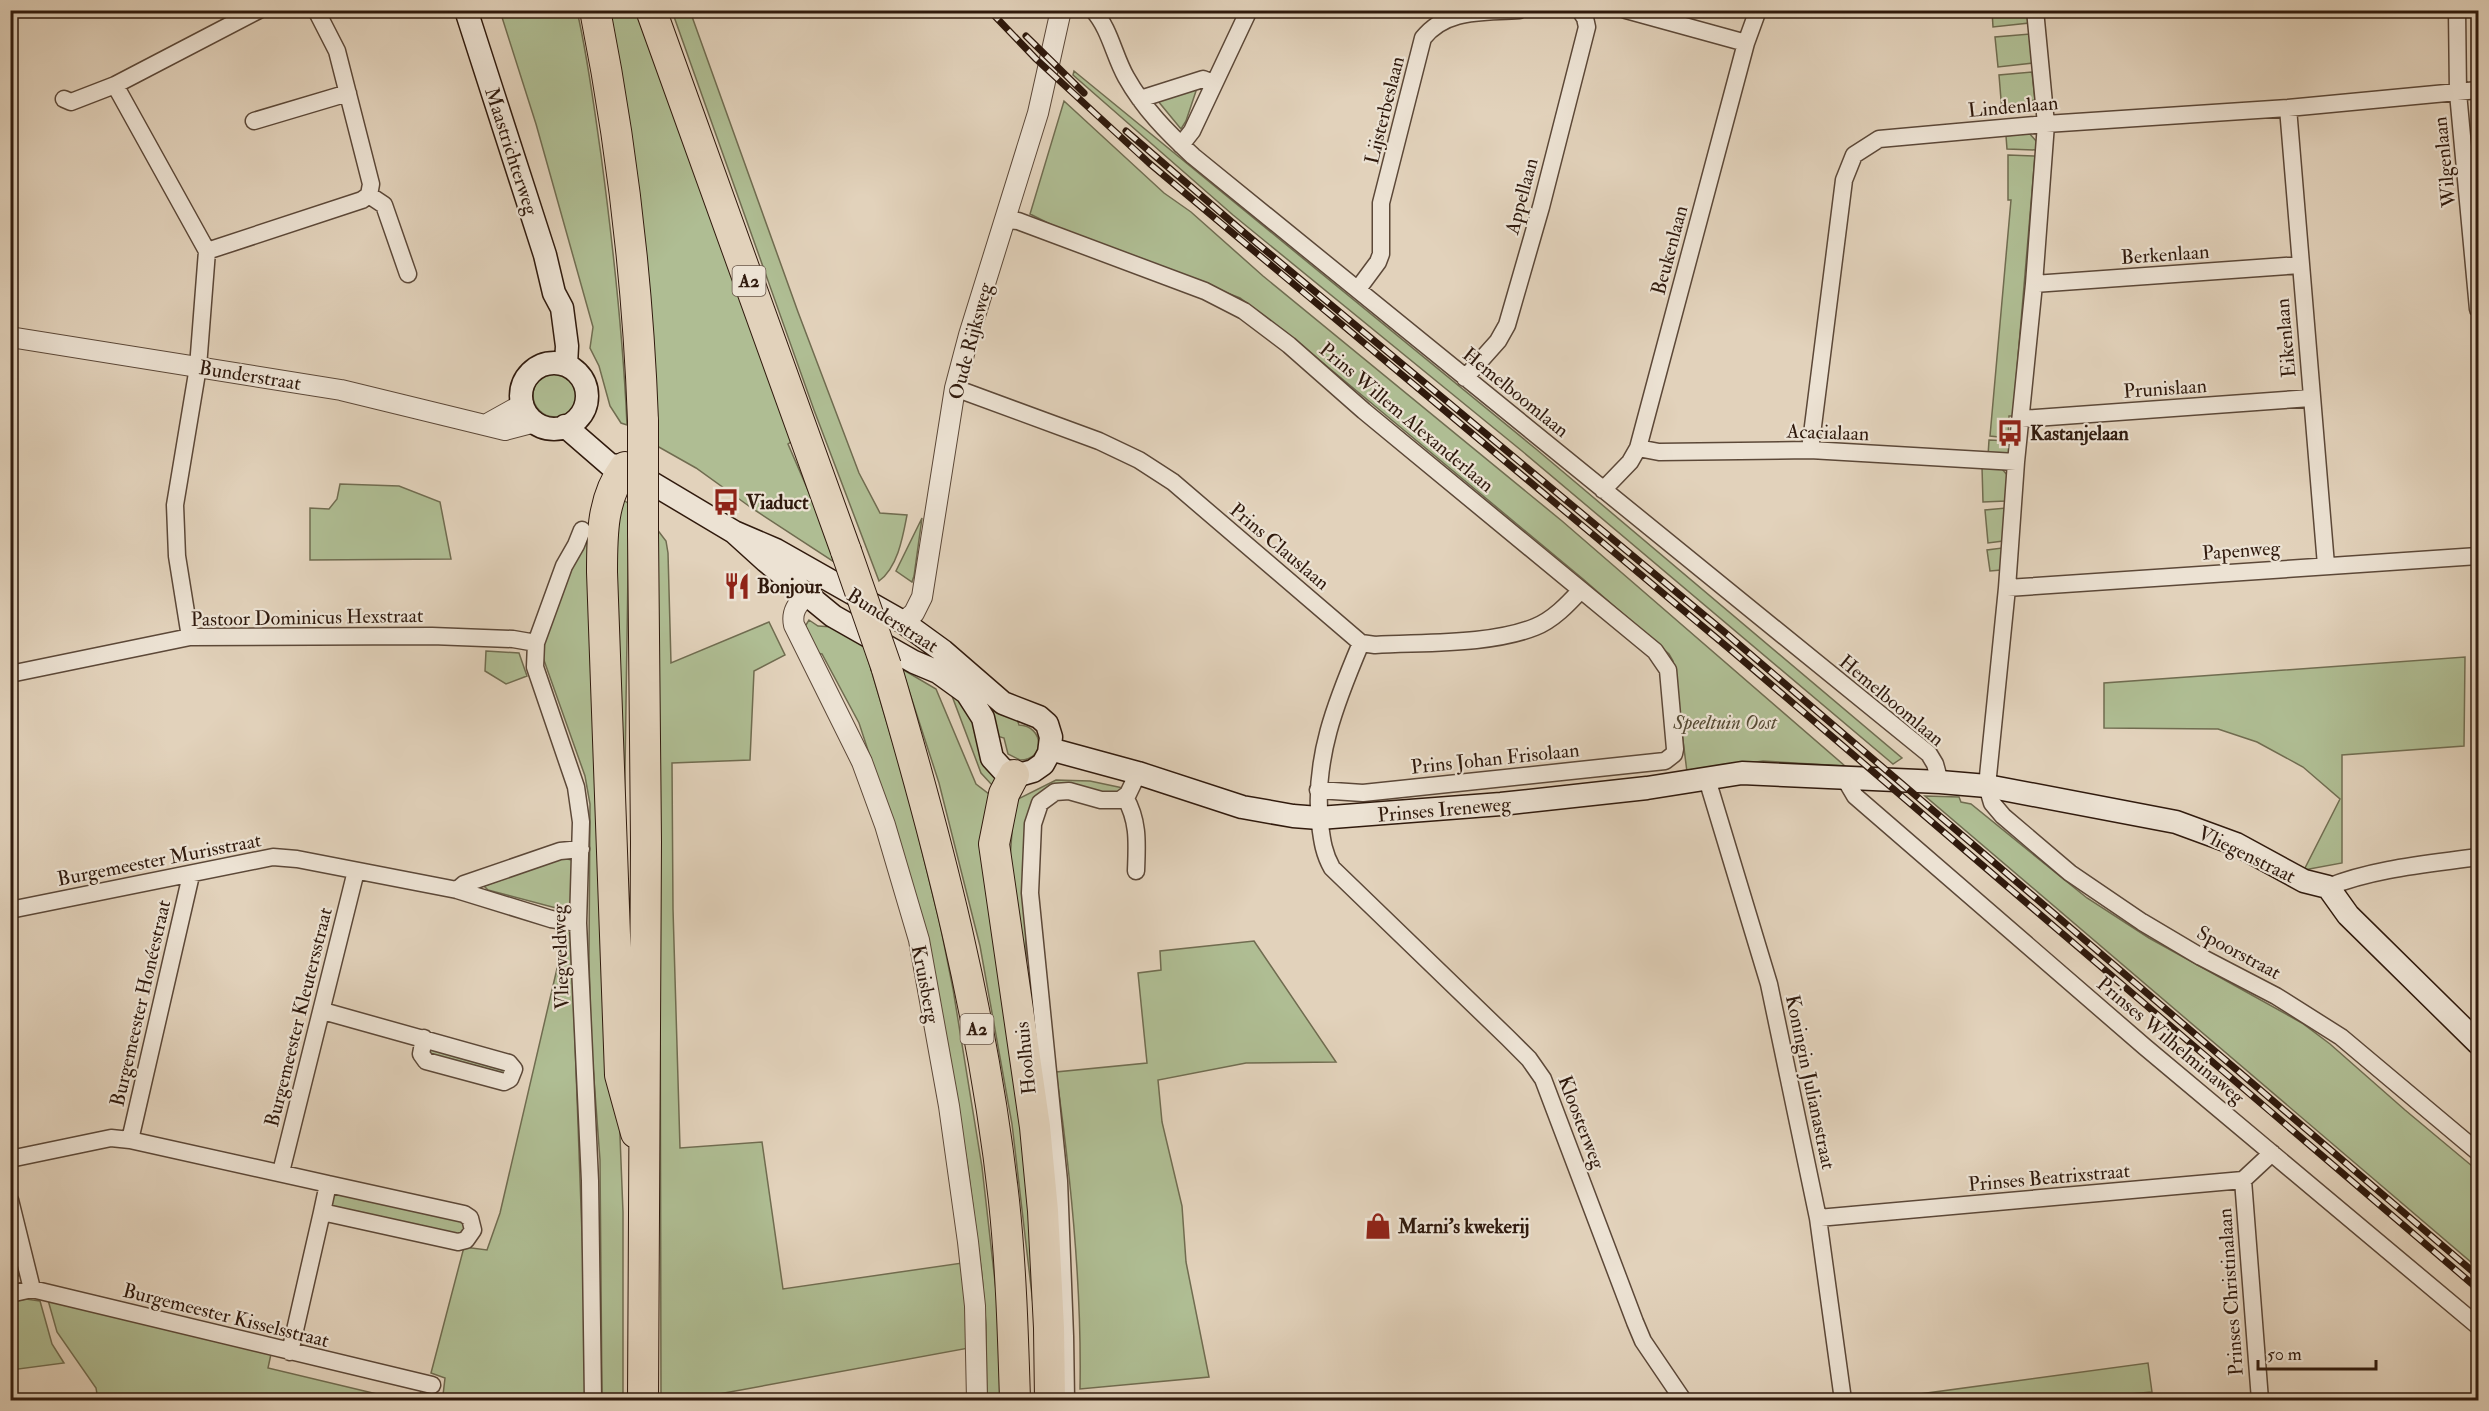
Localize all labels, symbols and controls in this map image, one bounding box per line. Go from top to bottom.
street label: Lijsterbeslaan [1359,54,1410,167]
street label: Maastrichterweg [479,84,544,219]
street label: Lindenlaan [1967,90,2059,123]
street label: Wilgenlaan [2427,115,2462,210]
street label: Appellaan [1499,155,1545,238]
street label: Beukenlaan [1646,203,1693,298]
street label: Berkenlaan [2120,239,2210,270]
road number: A2 [732,266,766,296]
street label: Oude Rijksweg [943,279,998,402]
street label: Eikenlaan [2270,297,2301,379]
street label: Prins Willem Alexanderlaan [1314,337,1499,498]
street label: Hemelboomlaan [1457,342,1574,443]
street label: Bunderstraat [197,355,303,396]
street label: Prunislaan [2122,373,2208,404]
bus stop icon: Kastanjelaan [1995,418,2025,448]
street label: Acacialaan [1785,419,1870,446]
place label: Kastanjelaan [2030,421,2130,446]
bus stop icon: Viaduct [711,487,741,517]
place label: Viaduct [745,490,809,515]
street label: Prins Clauslaan [1225,497,1335,595]
street label: Papenweg [2201,535,2282,567]
restaurant icon: Bonjour [722,571,752,601]
place label: Bonjour [757,574,823,599]
street label: Bunderstraat [842,583,944,659]
street label: Pastoor Dominicus Hexstraat [191,603,424,632]
street label: Hemelboomlaan [1834,649,1949,752]
park label: Speeltuin Oost [1672,710,1778,735]
street label: Prins Johan Frisolaan [1410,737,1581,780]
street label: Prinses Ireneweg [1376,791,1513,828]
street label: Vliegenstraat [2194,820,2300,889]
street label: Burgemeester Murisstraat [55,827,264,892]
street label: Burgemeester Honéestraat [105,897,177,1109]
street label: Vliegveldweg [546,903,575,1010]
street label: Burgemeester Kleutersstraat [259,904,338,1129]
street label: Spoorstraat [2192,920,2286,986]
street label: Kruisberg [906,943,946,1027]
street label: Prinses Wilhelminaweg [2092,971,2251,1110]
street label: Koningin Julianastraat [1780,993,1841,1172]
road number: A2 [960,1014,994,1044]
street label: Hoolhuis [1009,1020,1042,1096]
street label: Kloosterweg [1552,1072,1611,1173]
street label: Prinses Beatrixstraat [1967,1158,2132,1197]
street label: Prinses Christinalaan [2212,1207,2249,1377]
shop icon: Marni's kwekerij [1363,1211,1393,1241]
place label: Marni's kwekerij [1397,1214,1529,1239]
street label: Burgemeester Kisselsstraat [120,1278,332,1353]
scale bar [2258,1333,2376,1371]
text: 50 m [2267,1343,2302,1366]

